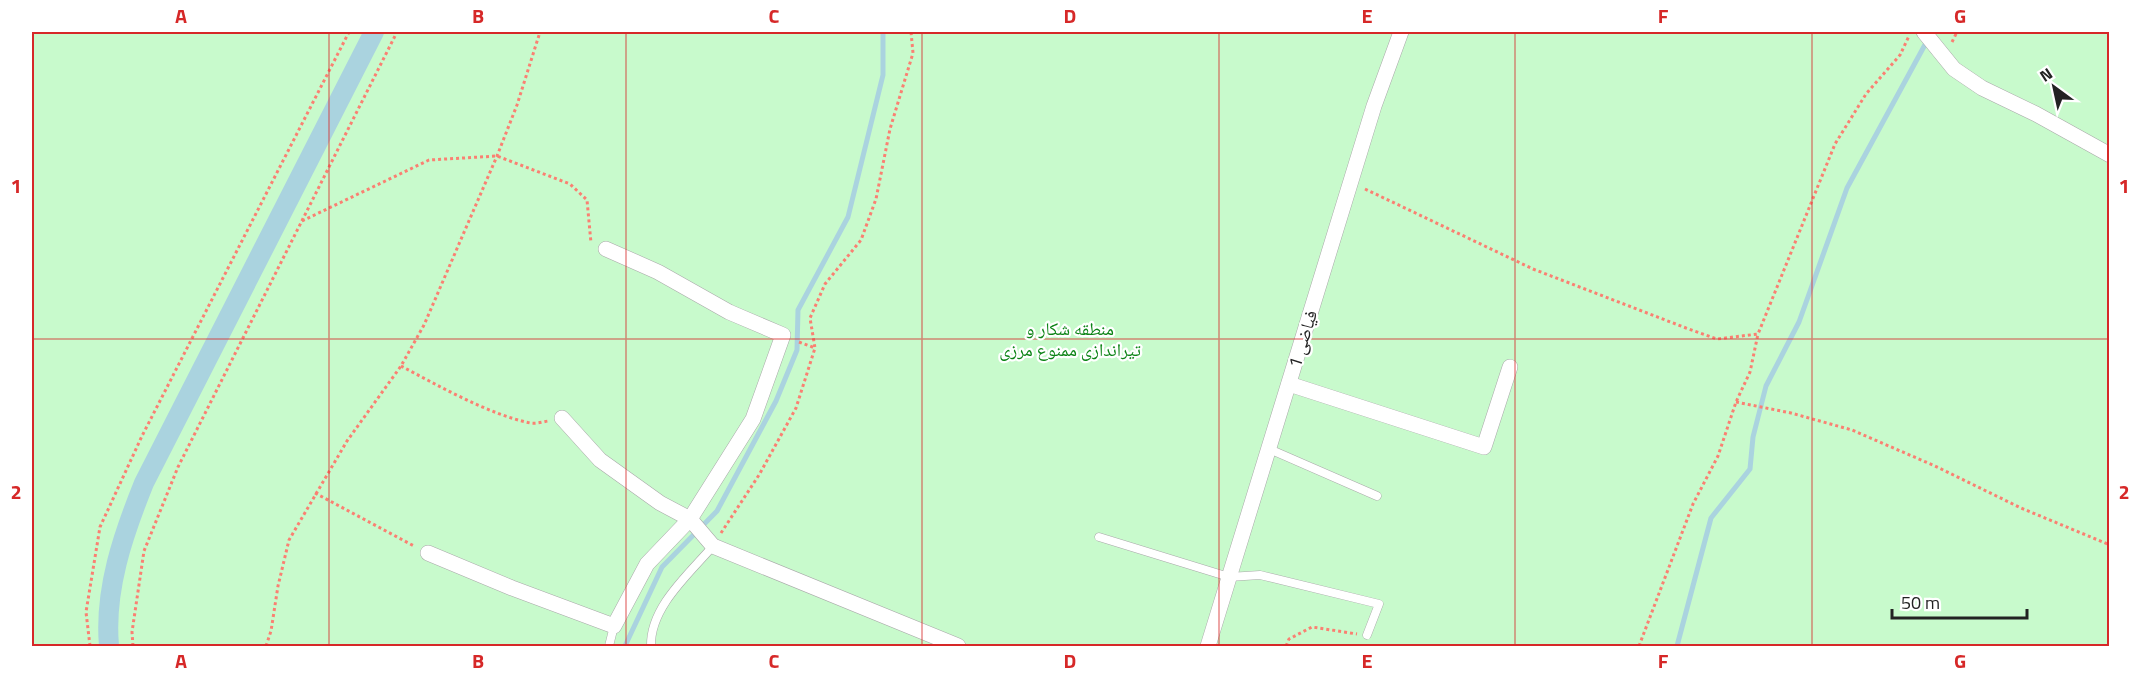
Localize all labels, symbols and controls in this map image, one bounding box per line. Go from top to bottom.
text: A [175,0,187,31]
text: B [472,0,484,31]
text: C [769,0,780,31]
text: D [1064,0,1076,31]
text: E [1361,0,1373,31]
text: F [1658,0,1669,31]
text: G [1954,0,1966,31]
north arrow [2024,57,2084,117]
text: N [2035,61,2057,88]
text: 1 [10,170,22,201]
text: 1 [2118,170,2130,201]
street label: فیاضی 1 [1281,307,1324,371]
park label: منطقه شکار و تیراندازی ممنوع مرزی [999,315,1141,363]
text: 2 [10,476,22,507]
text: 2 [2118,476,2130,507]
scale bar [1892,582,2027,620]
text: 50 m [1901,589,1940,616]
text: A [175,645,187,676]
text: B [472,645,484,676]
text: C [769,645,780,676]
text: D [1064,645,1076,676]
text: E [1361,645,1373,676]
text: F [1658,645,1669,676]
text: G [1954,645,1966,676]

